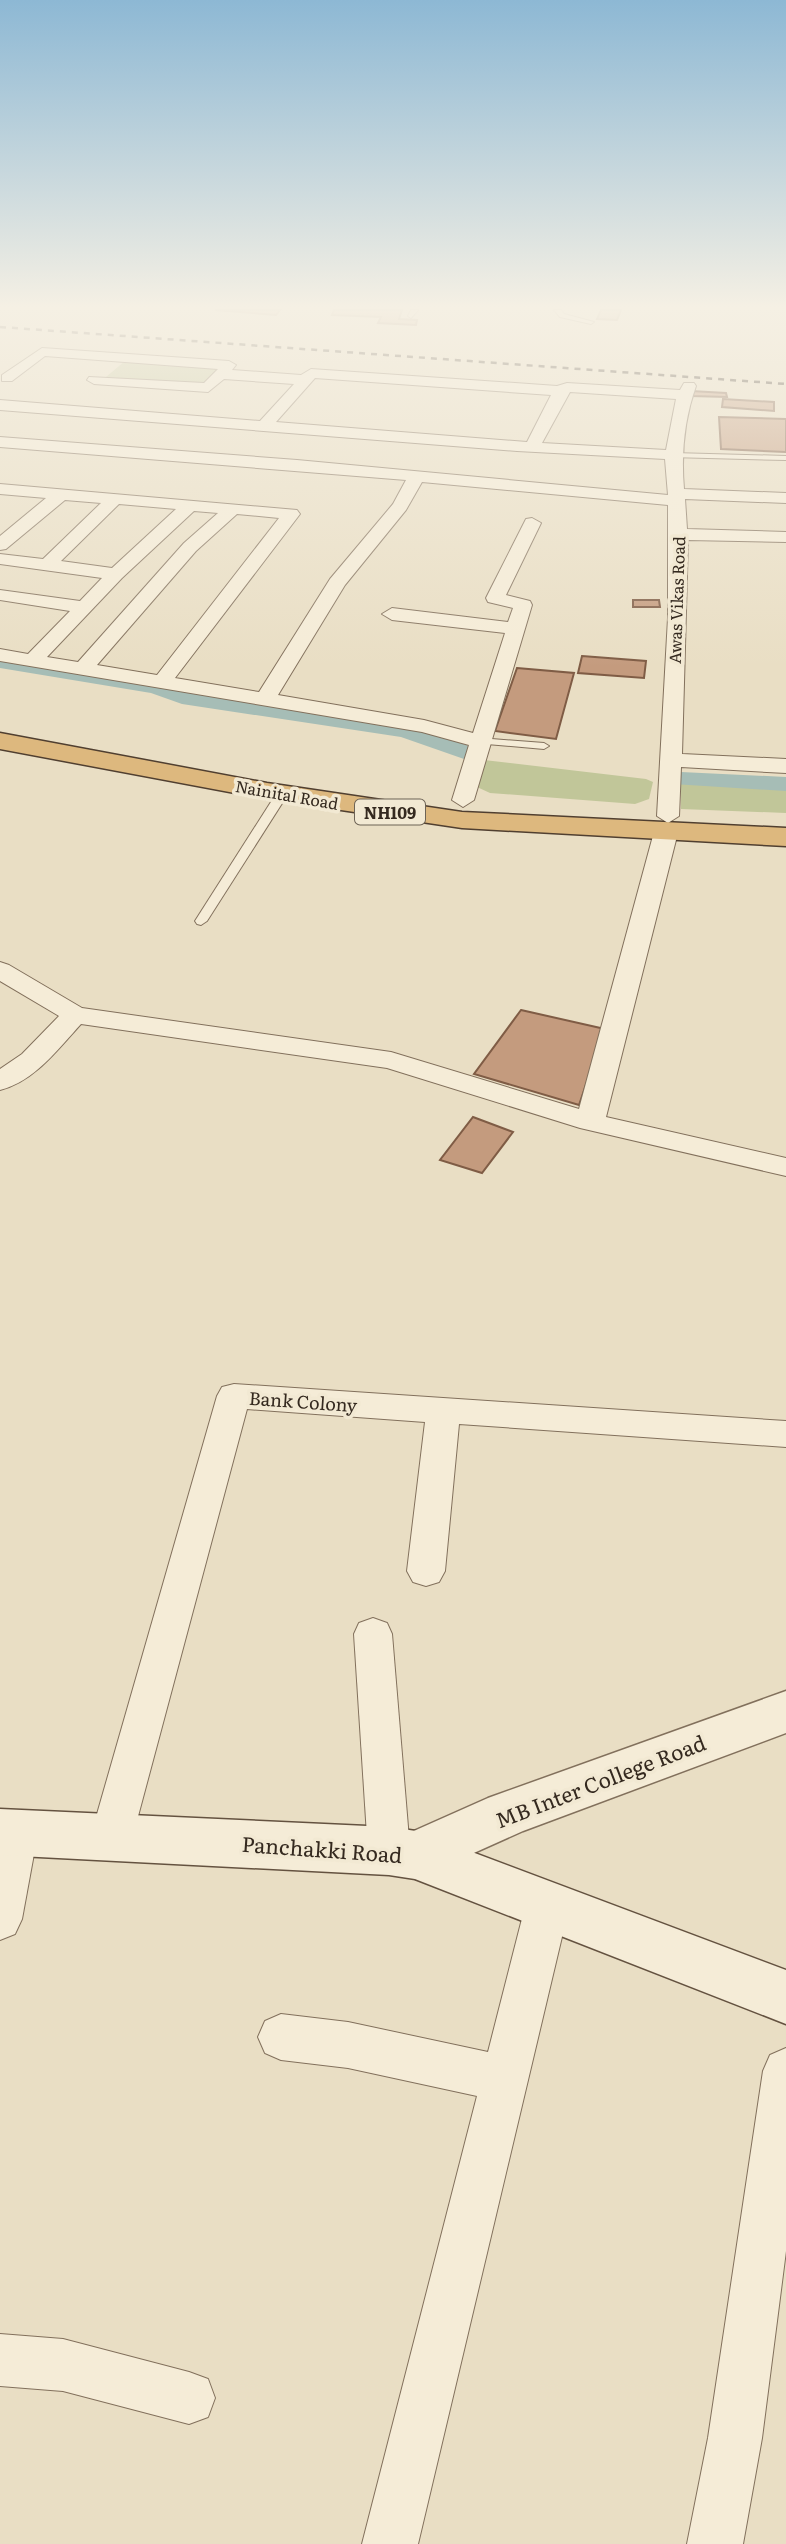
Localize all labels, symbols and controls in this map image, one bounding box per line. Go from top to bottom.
street label: Awas Vikas Road [662,536,690,664]
street label: Nainital Road [234,773,341,815]
road number: NH109 [355,800,425,824]
street label: Bank Colony [248,1384,359,1418]
street label: MB Inter College Road [490,1726,710,1834]
street label: Panchakki Road [241,1827,403,1869]

